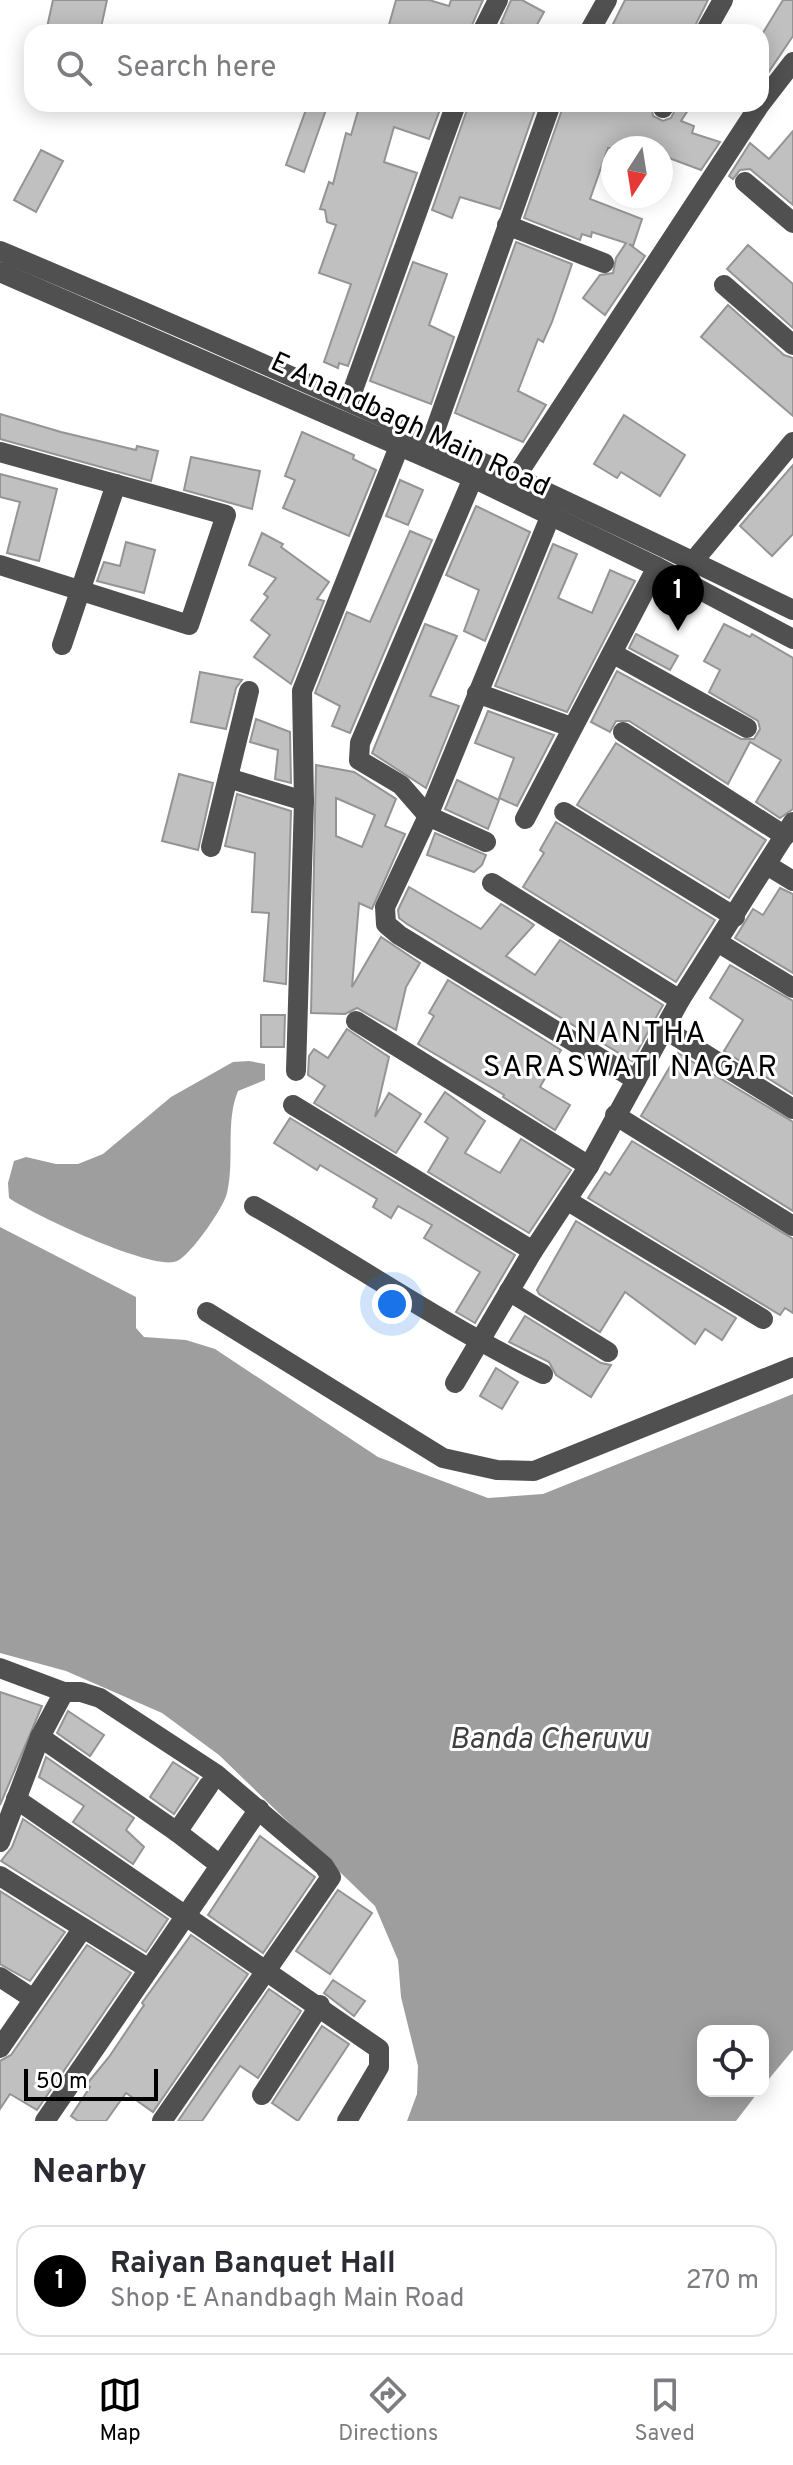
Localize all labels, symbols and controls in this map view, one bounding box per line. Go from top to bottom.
search box [24,24,769,112]
icon: search [52,46,96,90]
text: Search here [116,50,276,87]
north arrow [601,136,673,208]
street label: E Anandbagh Main Road [264,345,555,506]
pin: 1 [652,565,704,631]
district label: ANANTHA SARASWATI NAGAR [483,1016,779,1087]
your location [372,1284,412,1324]
water label: Banda Cheruvu [450,1722,649,1759]
map controls [697,2025,769,2097]
button: locate [697,2025,769,2097]
scale bar [24,2065,158,2101]
text: 50 m [36,2069,88,2096]
text: Nearby [32,2152,147,2195]
text: Raiyan Banquet Hall [110,2246,396,2283]
text: 1 [55,2265,65,2298]
text: 270 m [686,2265,759,2298]
text: Shop · E Anandbagh Main Road [110,2283,464,2316]
tab: Map [98,2373,142,2448]
tab: Directions [338,2373,438,2448]
tab: Saved [634,2373,695,2448]

